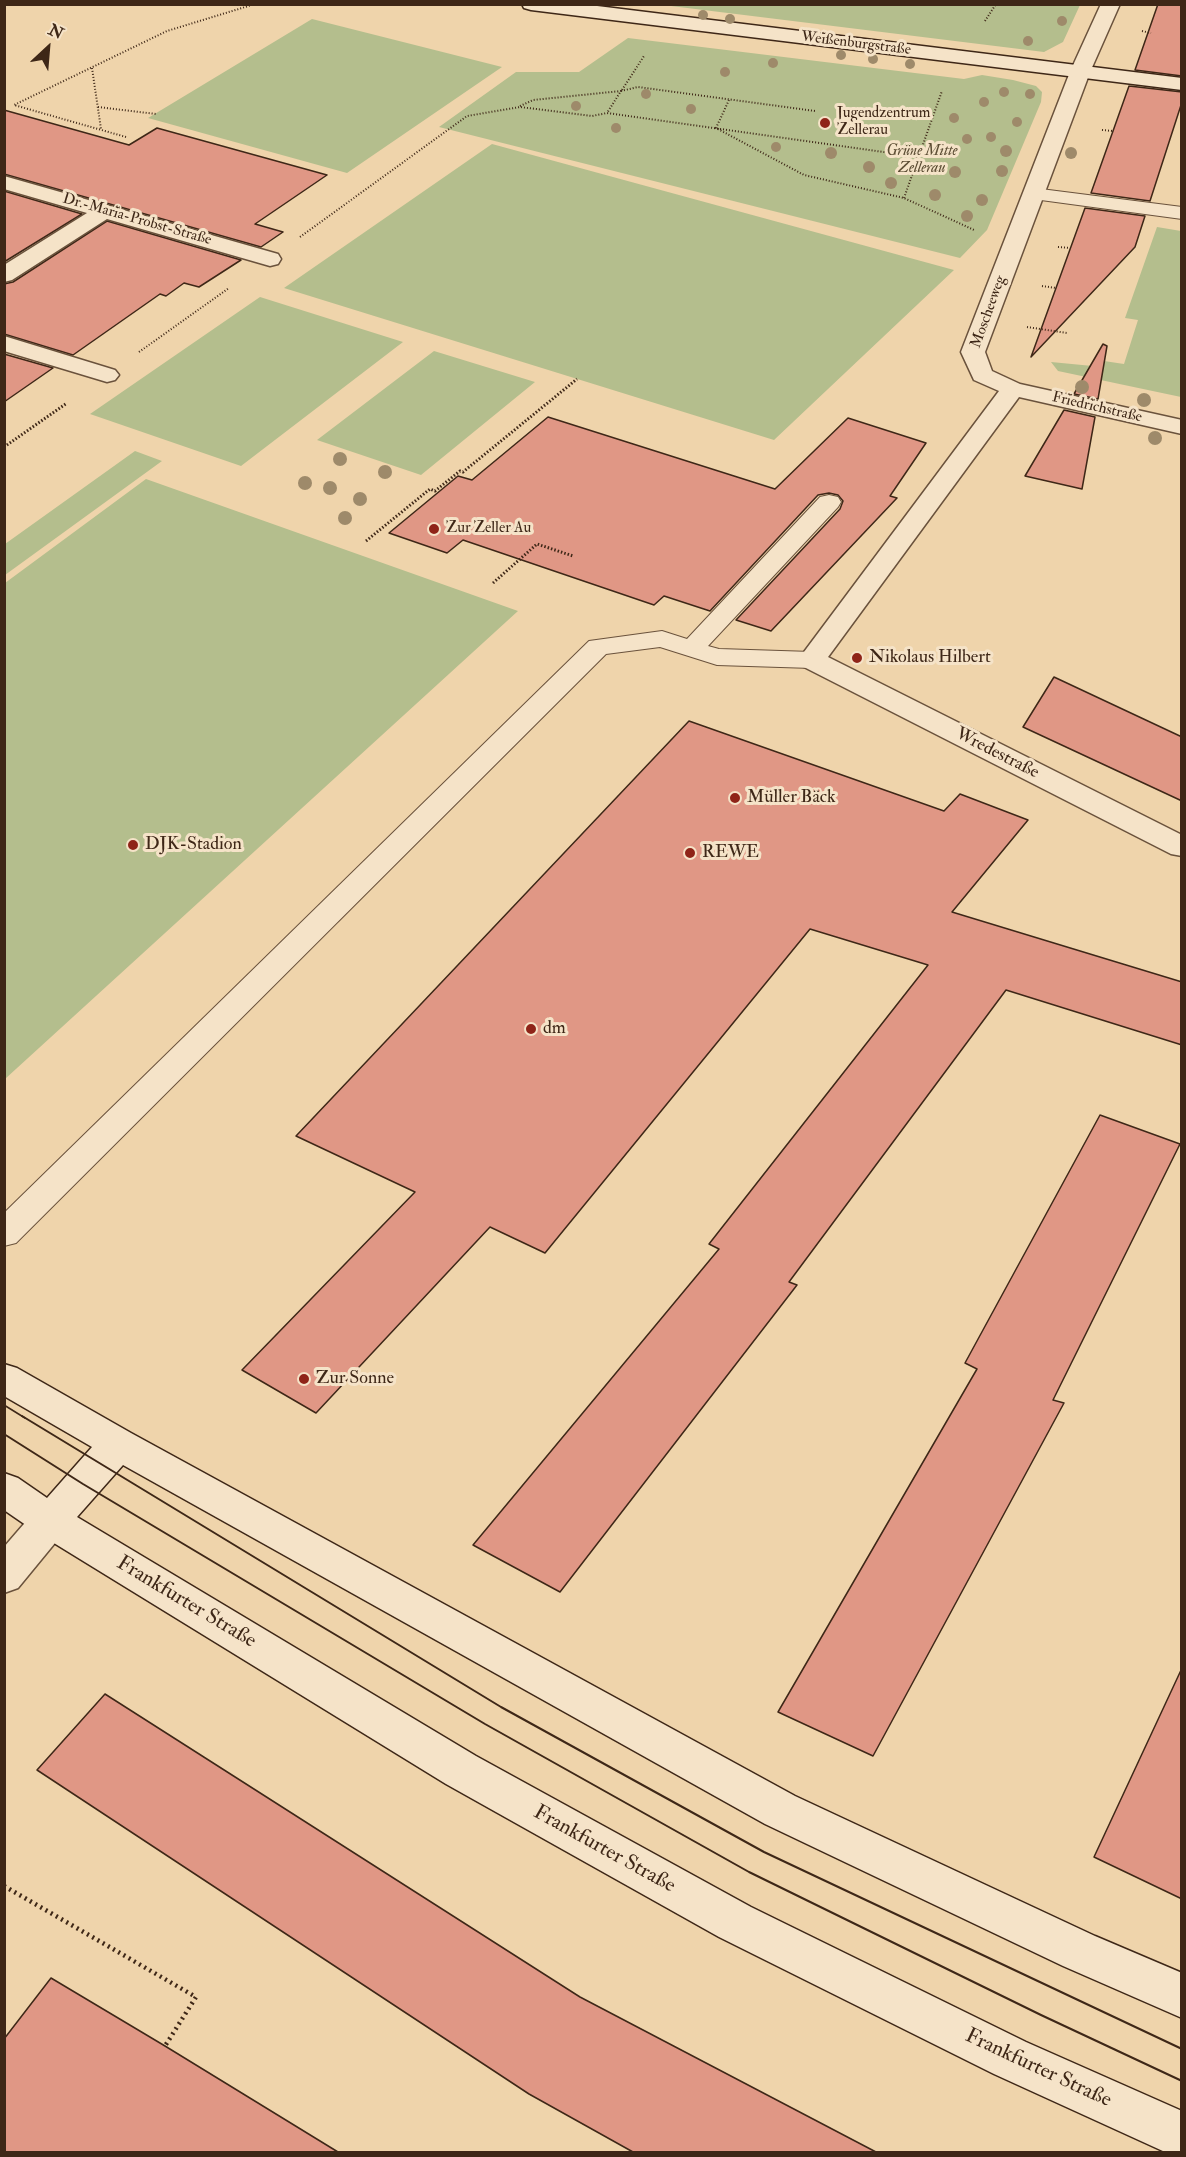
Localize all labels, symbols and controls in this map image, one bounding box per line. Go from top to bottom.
north arrow [18,18,78,78]
text: N [45,20,67,44]
street label: Weißenburgstraße [800,28,912,60]
place label: Jugendzentrum Zellerau [837,105,930,140]
marker: Jugendzentrum Zellerau [818,116,832,130]
park label: Grüne Mitte Zellerau [886,143,958,178]
street label: Dr.-Maria-Probst-Straße [61,190,213,250]
street label: Moscheeweg [968,273,1010,351]
street label: Friedrichstraße [1050,389,1144,427]
place label: Zur Zeller Au [446,520,531,538]
marker: Zur Zeller Au [427,522,441,536]
place label: Nikolaus Hilbert [869,647,991,669]
marker: Nikolaus Hilbert [850,651,864,665]
street label: Wredestraße [952,724,1042,784]
place label: Müller Bäck [747,787,836,809]
marker: Müller Bäck [728,791,742,805]
place label: DJK-Stadion [145,834,242,856]
marker: DJK-Stadion [126,838,140,852]
place label: REWE [702,842,759,864]
marker: REWE [683,846,697,860]
place label: dm [543,1018,566,1040]
marker: dm [524,1022,538,1036]
place label: Zur Sonne [316,1368,394,1390]
marker: Zur Sonne [297,1372,311,1386]
street label: Frankfurter Straße [112,1551,260,1655]
street label: Frankfurter Straße [529,1801,679,1899]
street label: Frankfurter Straße [961,2024,1115,2114]

